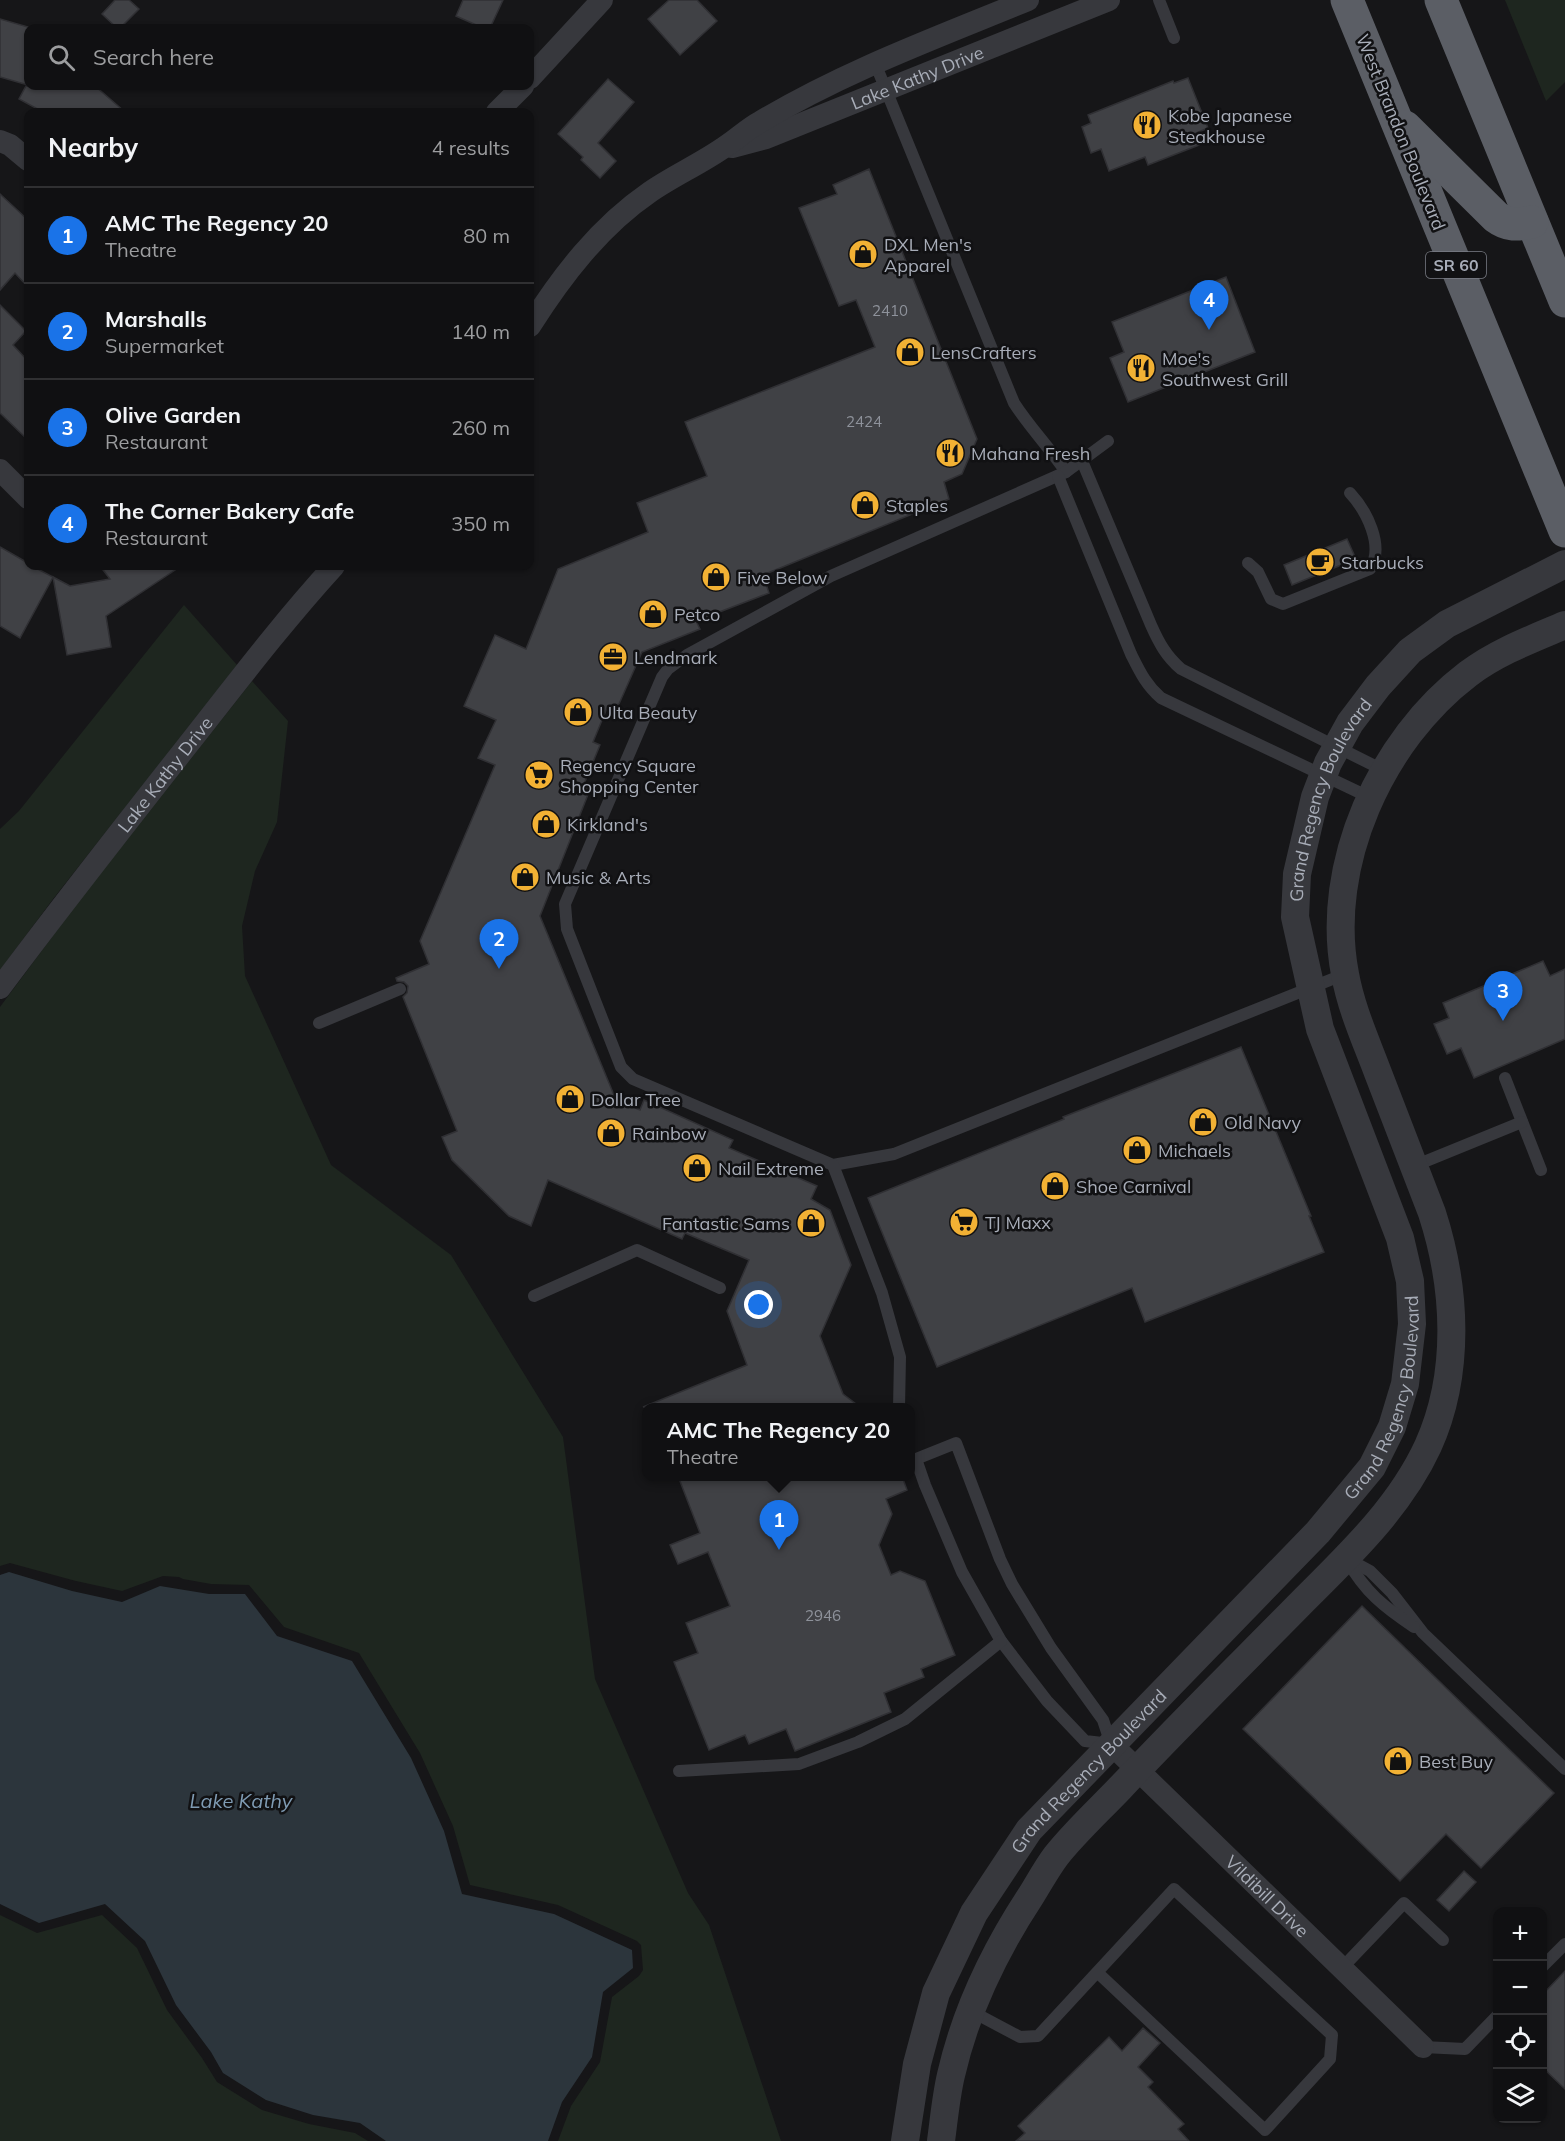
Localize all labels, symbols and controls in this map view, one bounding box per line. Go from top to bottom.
search box [24,24,534,90]
street label: West Brandon Boulevard [1351,31,1451,233]
street label: Lake Kathy Drive [847,40,987,114]
icon: search [45,41,78,74]
text: Search here [93,43,214,71]
place label: Kobe Japanese Steakhouse [1168,104,1292,148]
restaurant icon: Kobe Japanese Steakhouse [1131,109,1163,141]
text: Nearby [48,131,138,164]
text: 4 results [432,135,510,160]
text: AMC The Regency 20 [105,209,329,237]
text: 1 [62,223,74,248]
text: 80 m [463,223,510,248]
place label: DXL Men's Apparel [884,233,972,277]
text: Theatre [105,237,177,262]
shop icon: DXL Men's Apparel [847,238,879,270]
road number: SR 60 [1426,252,1486,278]
pin: 4 [1190,280,1228,330]
house number: 2410 [872,301,908,320]
text: Marshalls [105,305,207,333]
text: 2 [62,319,74,344]
text: 140 m [451,319,510,344]
text: Supermarket [105,333,224,358]
shop icon: LensCrafters [894,336,926,368]
place label: LensCrafters [931,341,1037,364]
place label: Moe's Southwest Grill [1162,347,1288,391]
restaurant icon: Moe's Southwest Grill [1125,352,1157,384]
text: Olive Garden [105,401,241,429]
house number: 2424 [846,412,882,431]
text: 3 [62,415,74,440]
text: 260 m [451,415,510,440]
text: Restaurant [105,429,208,454]
restaurant icon: Mahana Fresh [934,437,966,469]
place label: Mahana Fresh [971,442,1090,465]
shop icon: Staples [849,489,881,521]
place label: Staples [886,494,948,517]
text: The Corner Bakery Cafe [105,497,354,525]
text: 4 [62,511,74,536]
text: 350 m [451,511,510,536]
text: Restaurant [105,525,208,550]
cafe icon: Starbucks [1304,546,1336,578]
place label: Starbucks [1341,551,1424,574]
shop icon: Five Below [700,561,732,593]
place label: Five Below [737,566,828,589]
shop icon: Petco [637,598,669,630]
place label: Petco [674,603,720,626]
office icon: Lendmark [597,641,629,673]
place label: Lendmark [634,646,718,669]
street label: Grand Regency Boulevard [1284,693,1376,902]
shop icon: Ulta Beauty [562,696,594,728]
place label: Ulta Beauty [599,701,698,724]
street label: Lake Kathy Drive [112,712,217,837]
place label: Regency Square Shopping Center [560,754,699,798]
supermarket icon: Regency Square Shopping Center [523,759,555,791]
shop icon: Kirkland's [530,808,562,840]
place label: Kirkland's [567,813,648,836]
shop icon: Music & Arts [509,861,541,893]
place label: Music & Arts [546,866,651,889]
pin: 2 [480,920,518,969]
pin: 3 [1484,972,1522,1021]
shop icon: Dollar Tree [554,1083,586,1115]
place label: Dollar Tree [591,1088,681,1111]
shop icon: Old Navy [1187,1106,1219,1138]
place label: Old Navy [1224,1111,1302,1134]
shop icon: Rainbow [595,1117,627,1149]
place label: Rainbow [632,1122,707,1145]
shop icon: Michaels [1121,1134,1153,1166]
place label: Michaels [1158,1139,1231,1162]
shop icon: Nail Extreme [681,1152,713,1184]
place label: Nail Extreme [718,1157,824,1180]
shop icon: Shoe Carnival [1039,1170,1071,1202]
place label: Shoe Carnival [1076,1175,1191,1198]
supermarket icon: TJ Maxx [948,1206,980,1238]
shop icon: Fantastic Sams [795,1207,827,1239]
place label: TJ Maxx [985,1211,1051,1234]
place label: Fantastic Sams [662,1212,790,1235]
your location [744,1290,773,1319]
street label: Grand Regency Boulevard [1338,1295,1424,1504]
popup [642,1403,915,1481]
text: AMC The Regency 20 [667,1416,890,1444]
text: Theatre [667,1444,738,1469]
pin: 1 [760,1500,798,1550]
house number: 2946 [805,1606,841,1625]
street label: Grand Regency Boulevard [1005,1684,1171,1857]
shop icon: Best Buy [1382,1745,1414,1777]
place label: Best Buy [1419,1750,1493,1773]
water label: Lake Kathy [190,1788,294,1813]
street label: Vildibill Drive [1221,1850,1314,1942]
map controls [1493,1907,1547,2123]
button: + [1493,1907,1547,1961]
button: − [1493,1961,1547,2015]
button: locate [1493,2015,1547,2069]
button: layers [1493,2069,1547,2123]

